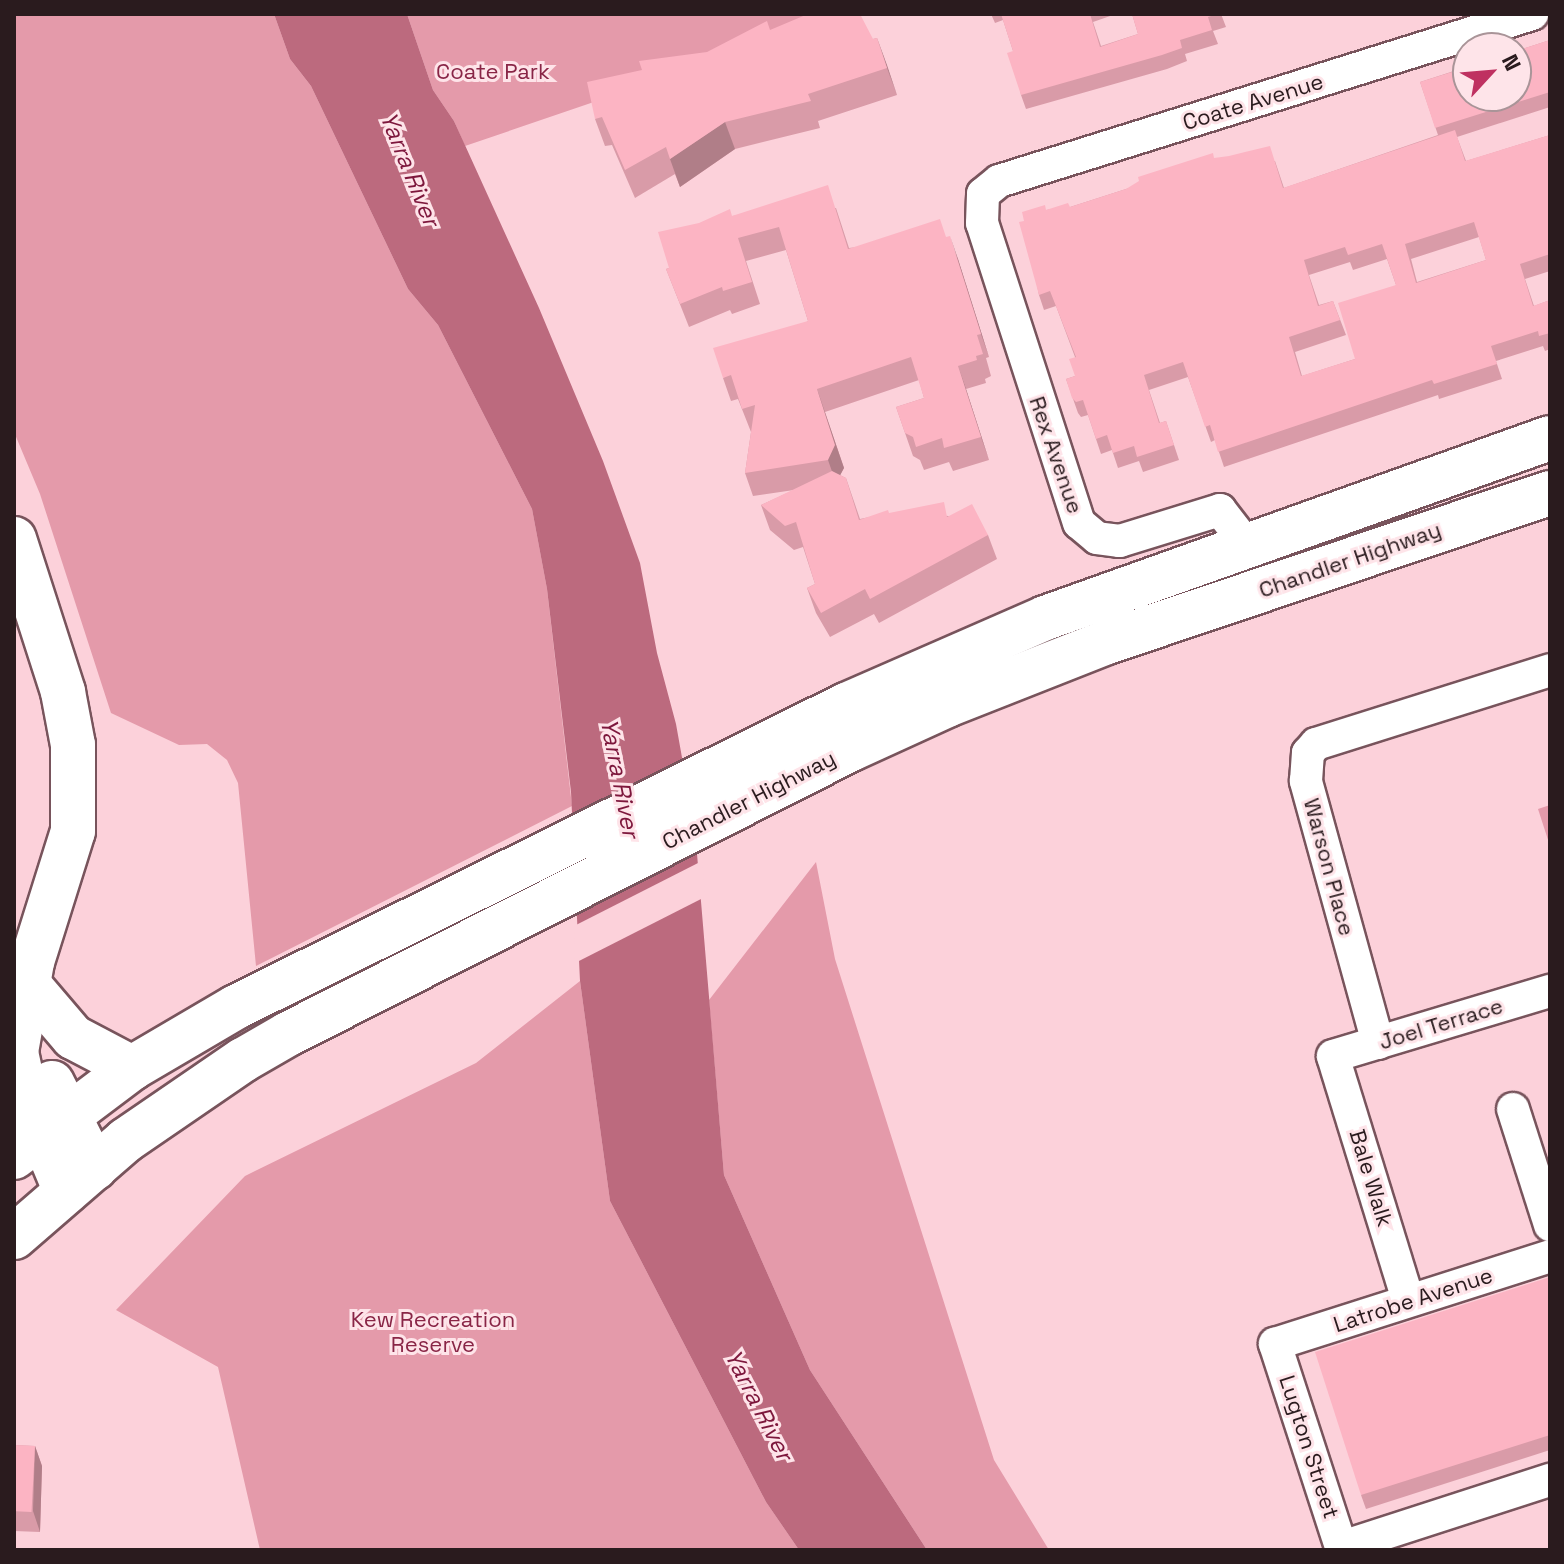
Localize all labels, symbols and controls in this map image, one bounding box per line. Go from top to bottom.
north arrow [1452,32,1532,112]
text: N [1496,50,1528,75]
park label: Coate Park [436,59,550,85]
street label: Coate Avenue [1179,68,1327,136]
water label: Yarra River [374,108,446,230]
street label: Rex Avenue [1024,393,1088,517]
street label: Chandler Highway [1255,516,1445,604]
water label: Yarra River [594,716,646,840]
street label: Chandler Highway [658,745,840,855]
street label: Warson Place [1298,795,1360,939]
street label: Joel Terrace [1376,993,1506,1055]
street label: Bale Walk [1344,1126,1398,1230]
street label: Latrobe Avenue [1330,1262,1496,1338]
park label: Kew Recreation Reserve [351,1306,515,1358]
water label: Yarra River [719,1345,799,1465]
street label: Lugton Street [1273,1372,1345,1522]

